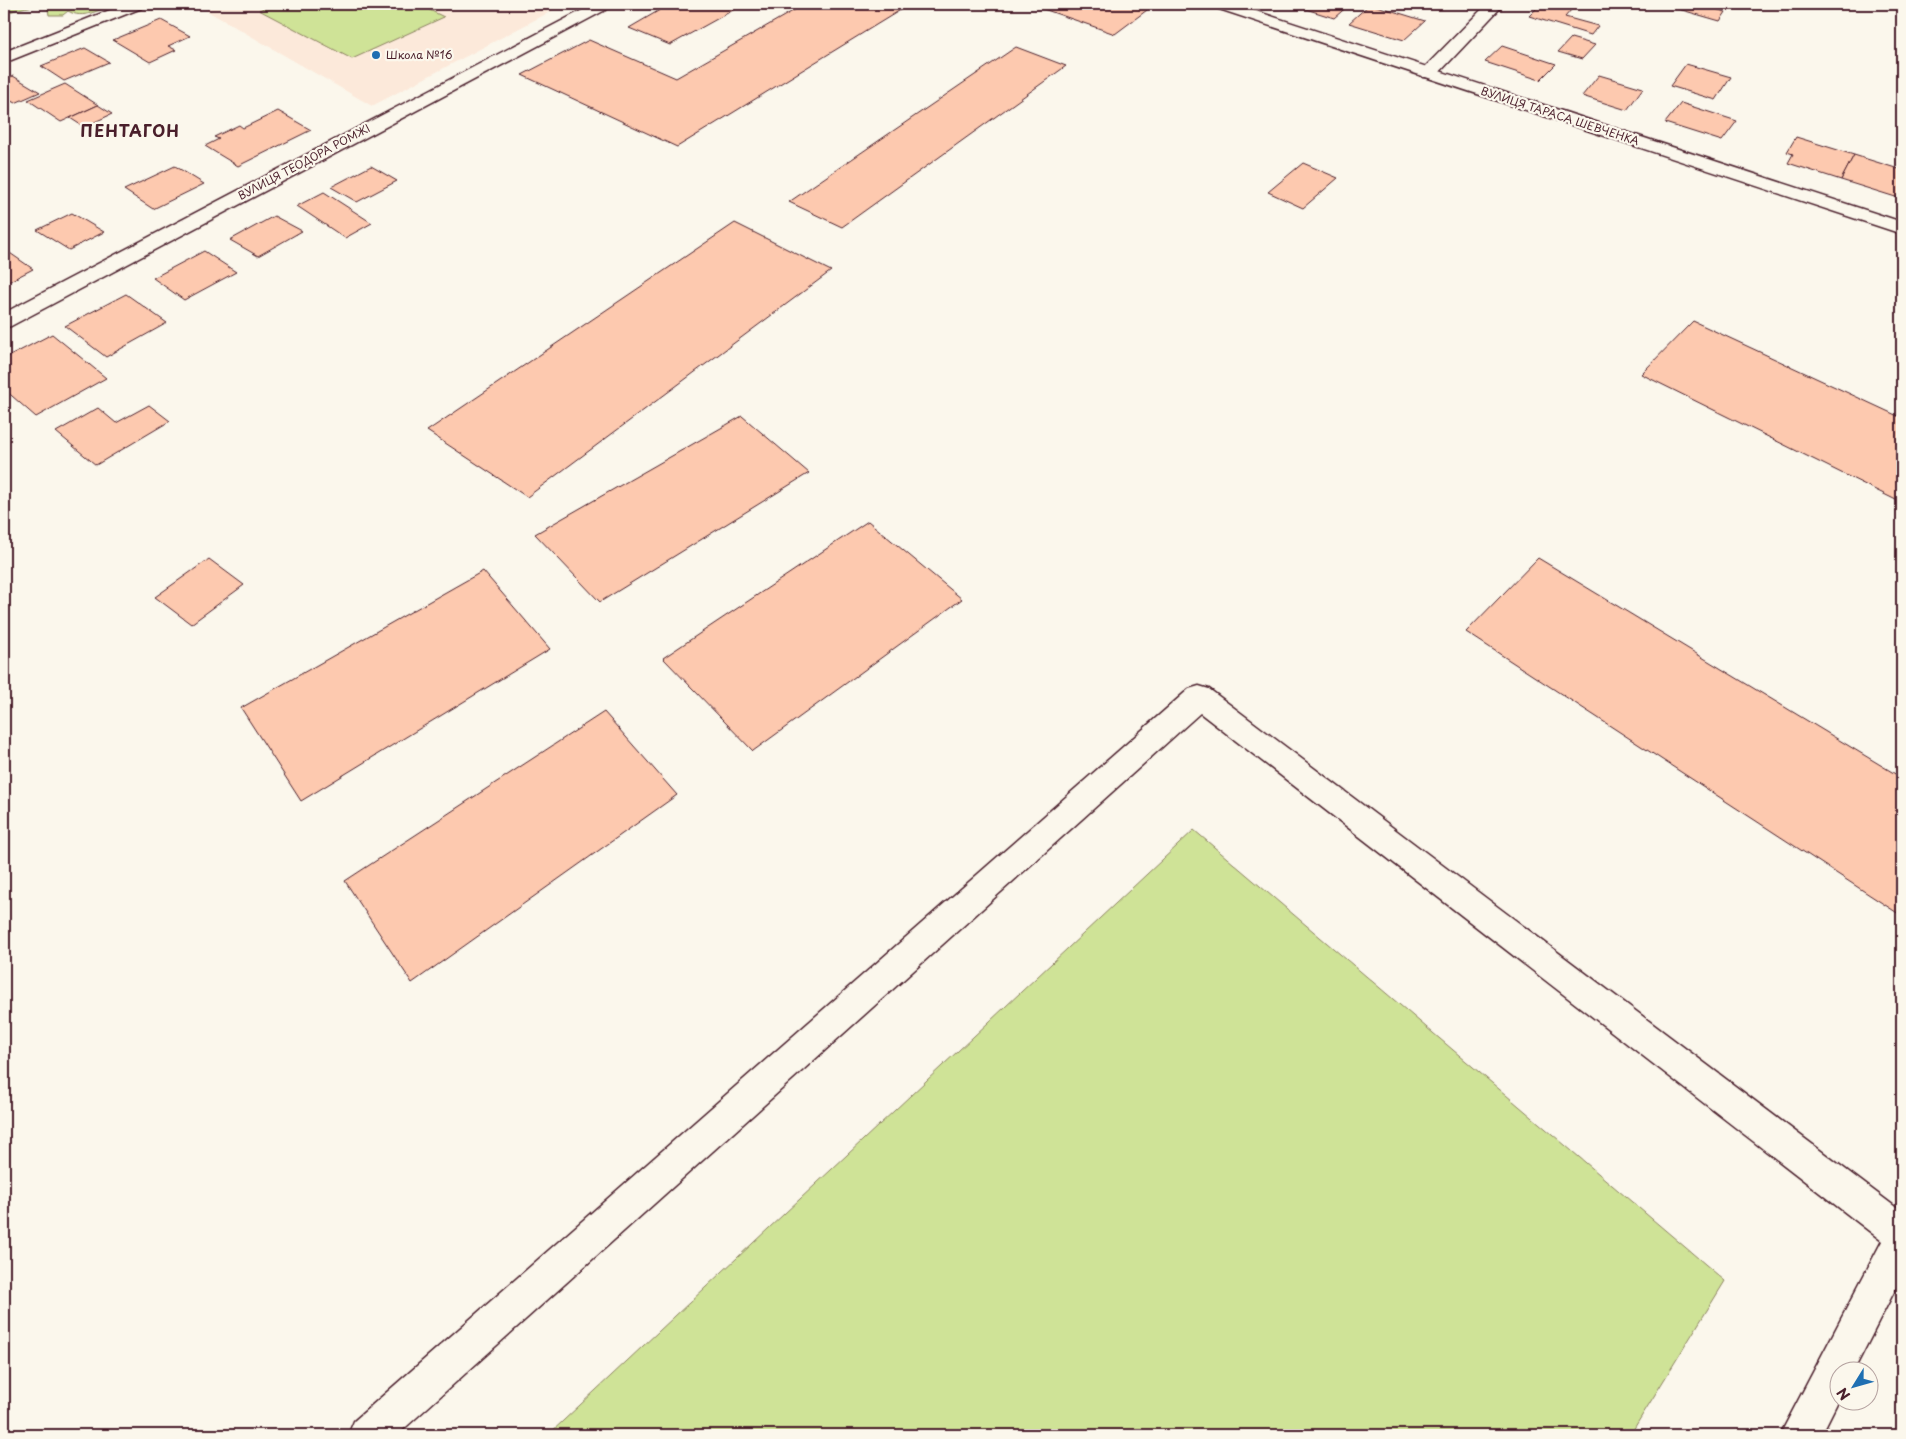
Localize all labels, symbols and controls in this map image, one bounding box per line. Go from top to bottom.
place label: Школа №16 [386,46,453,63]
marker: Школа №16 [370,49,382,61]
street label: ВУЛИЦЯ ТАРАСА ШЕВЧЕНКА [1479,82,1642,149]
district label: ПЕНТАГОН [80,118,180,142]
street label: ВУЛИЦЯ ТЕОДОРА РОМЖІ [235,119,373,204]
north arrow [1828,1362,1878,1412]
text: N [1831,1383,1855,1405]

